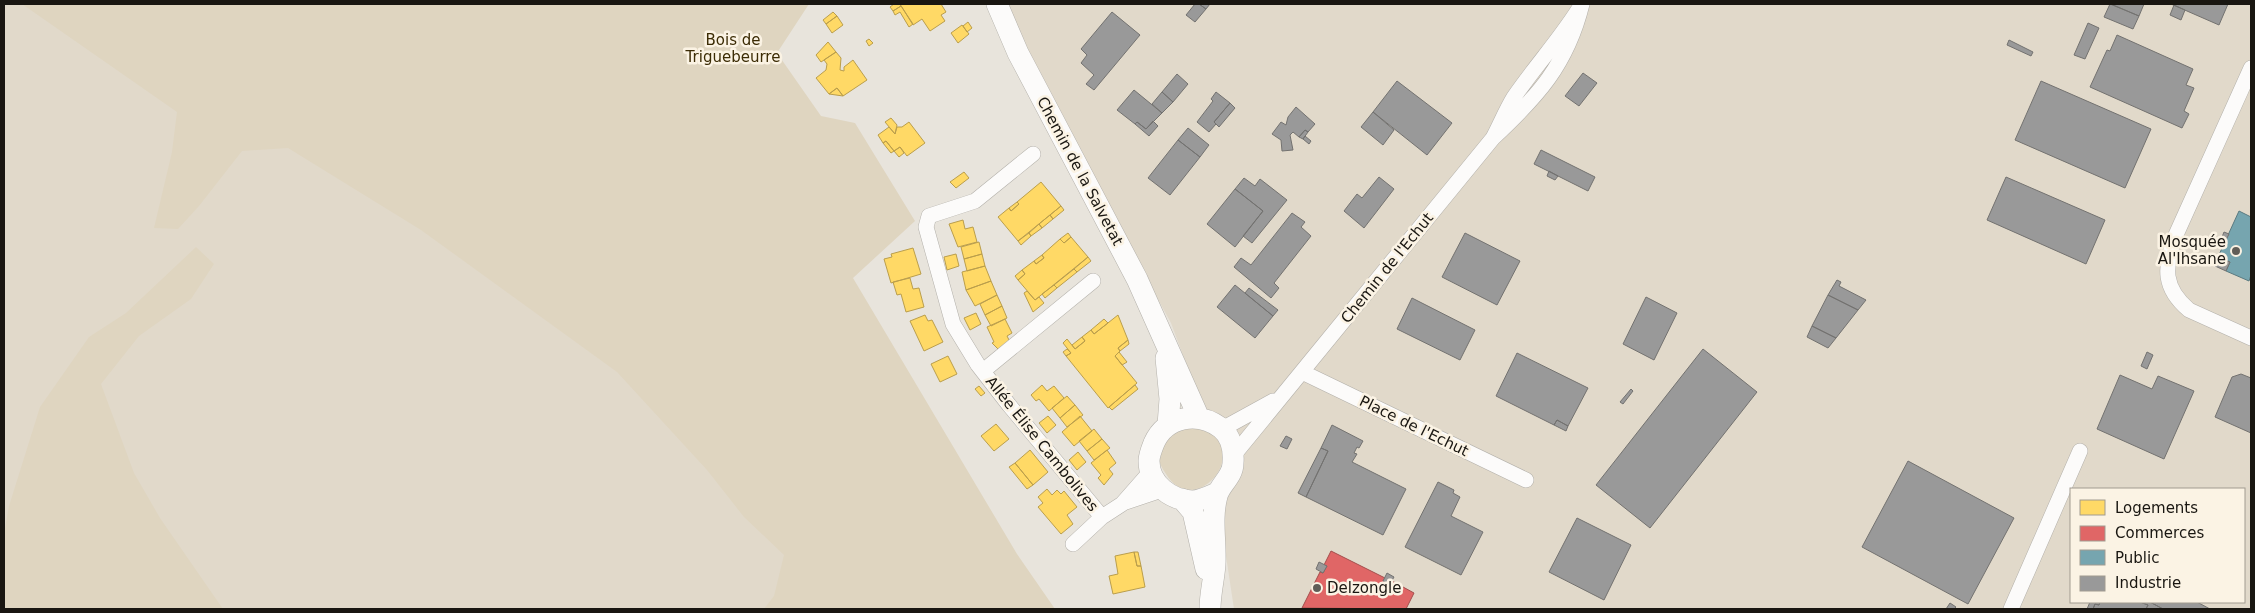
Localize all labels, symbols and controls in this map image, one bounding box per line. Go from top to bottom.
park label: Bois de Triguebeurre [685,31,780,66]
street label: Chemin de la Salvetat [1033,94,1127,249]
street label: Chemin de l'Echut [1337,209,1437,327]
place label: Mosquée Al'Ihsane [2158,233,2226,268]
marker: Mosquée Al'Ihsane [2230,245,2242,257]
street label: Allée Élise Cambolives [982,372,1103,515]
street label: Place de l'Echut [1357,392,1472,460]
legend [2070,488,2245,603]
text: Logements [2115,499,2198,517]
text: Commerces [2115,524,2204,542]
text: Public [2115,549,2159,567]
text: Industrie [2115,574,2181,592]
place label: Delzongle [1327,579,1401,597]
marker: Delzongle [1311,582,1323,594]

